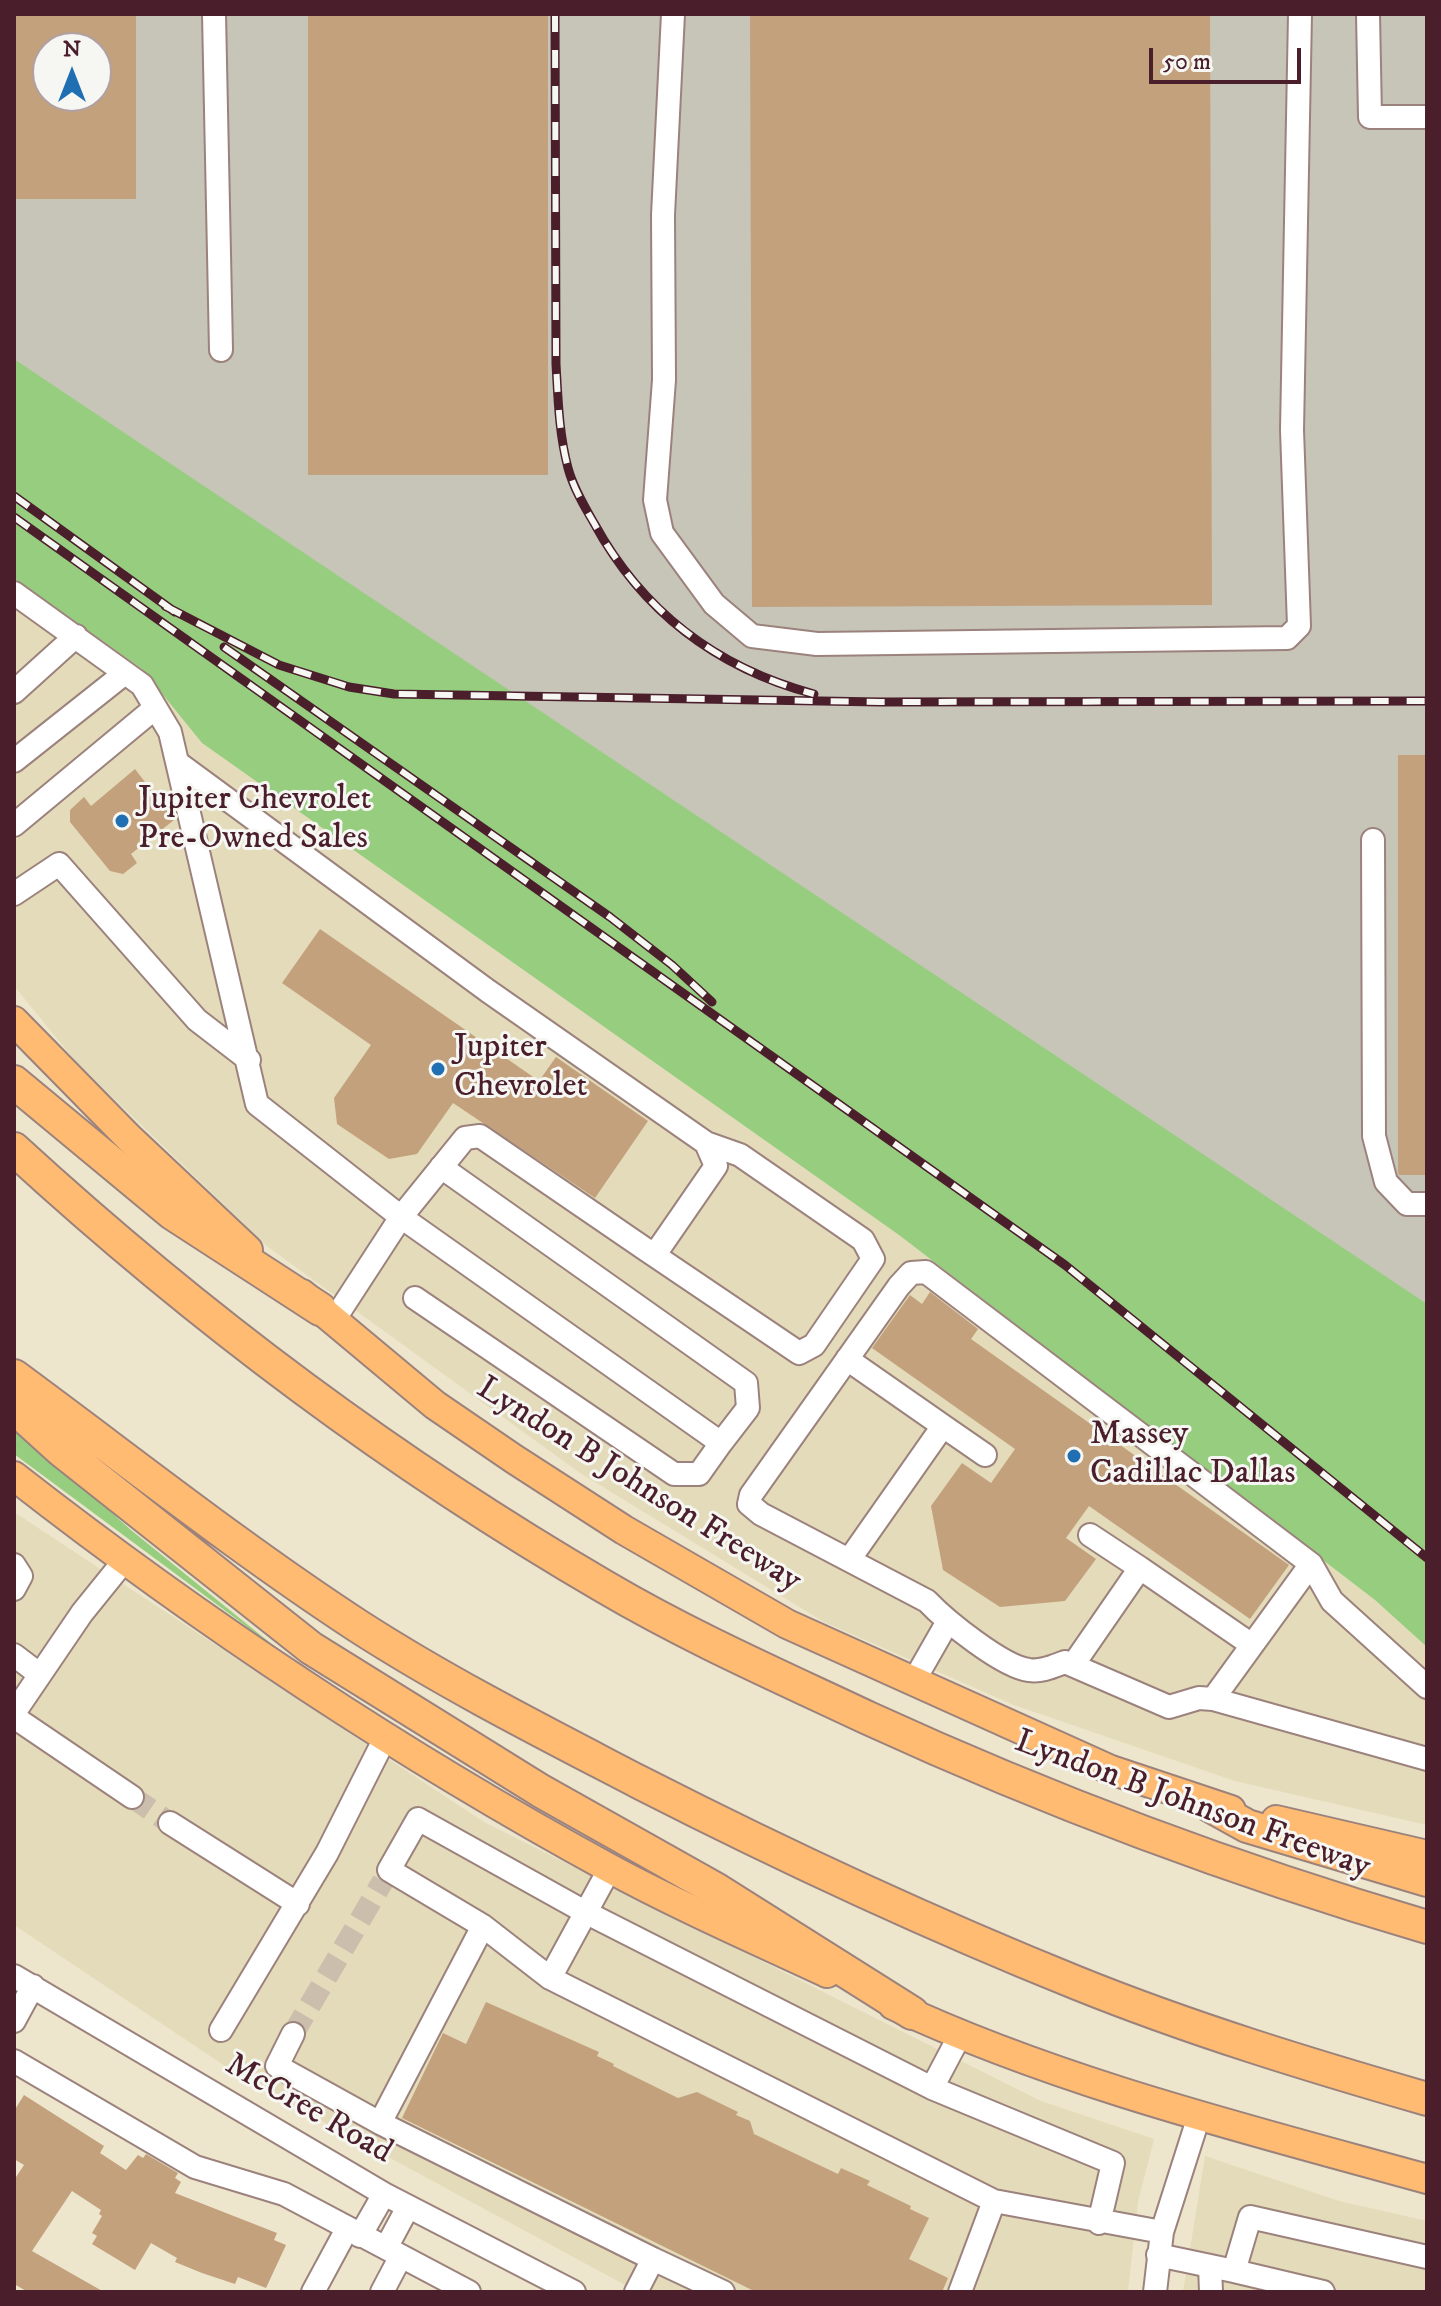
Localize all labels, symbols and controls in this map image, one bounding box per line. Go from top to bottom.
north arrow [32,32,112,112]
scale bar [1153,32,1305,82]
text: N [63,36,81,63]
text: 50 m [1163,47,1211,77]
place label: Jupiter Chevrolet Pre-Owned Sales [138,781,371,860]
marker: Jupiter Chevrolet Pre-Owned Sales [113,812,131,830]
place label: Jupiter Chevrolet [454,1029,587,1108]
marker: Jupiter Chevrolet [429,1060,447,1078]
street label: Lyndon B Johnson Freeway [468,1369,808,1603]
place label: Massey Cadillac Dallas [1090,1416,1296,1496]
marker: Massey Cadillac Dallas [1065,1447,1083,1465]
street label: Lyndon B Johnson Freeway [1009,1723,1375,1889]
street label: McCree Road [217,2046,399,2174]

